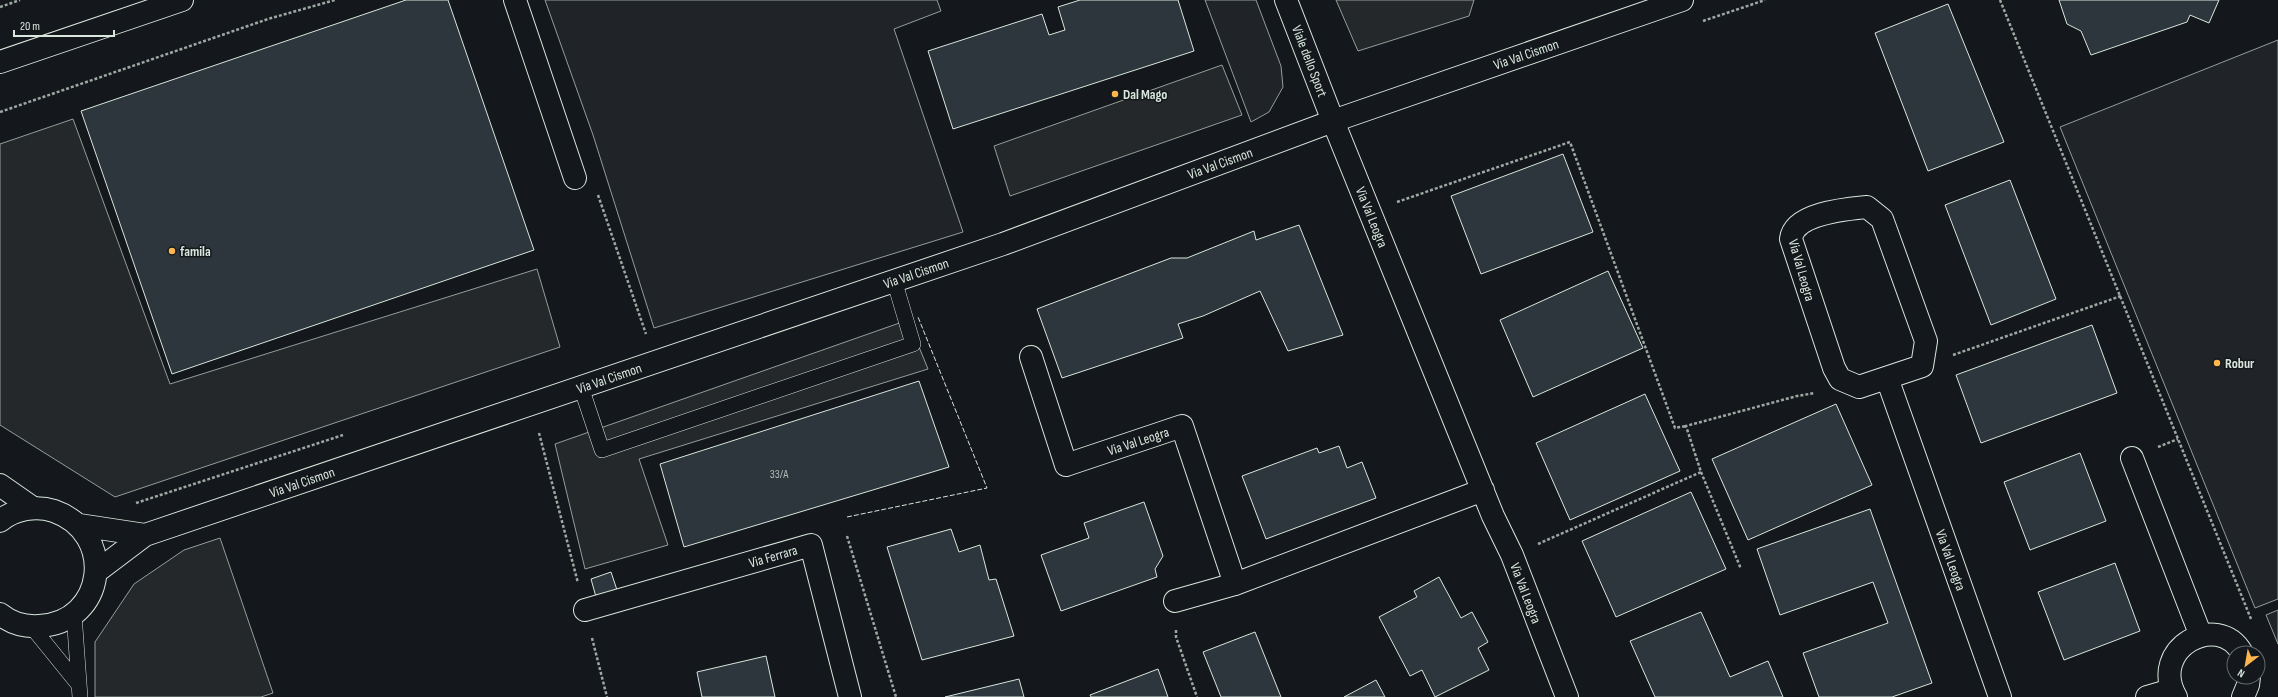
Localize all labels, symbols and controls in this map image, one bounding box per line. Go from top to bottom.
scale bar [14,12,114,38]
text: 20 m [20,19,40,34]
street label: Viale dello Sport [1288,23,1331,99]
street label: Via Val Cismon [1491,35,1561,74]
place label: Dal Mago [1123,86,1167,103]
marker: Dal Mago [1110,89,1120,99]
street label: Via Val Cismon [1185,144,1255,183]
street label: Via Val Leogra [1352,184,1391,250]
street label: Via Val Leogra [1785,237,1818,303]
place label: famila [180,243,211,260]
marker: famila [167,246,177,256]
street label: Via Val Cismon [881,254,951,293]
place label: Robur [2225,355,2255,372]
marker: Robur [2212,358,2222,368]
street label: Via Val Cismon [574,359,644,398]
street label: Via Val Leogra [1105,424,1171,459]
street label: Via Val Cismon [267,463,337,502]
house number: 33/A [770,467,789,482]
street label: Via Val Leogra [1932,527,1969,593]
street label: Via Ferrara [747,541,799,571]
street label: Via Val Leogra [1506,560,1545,626]
north arrow [2226,645,2266,685]
text: N [2235,666,2247,680]

